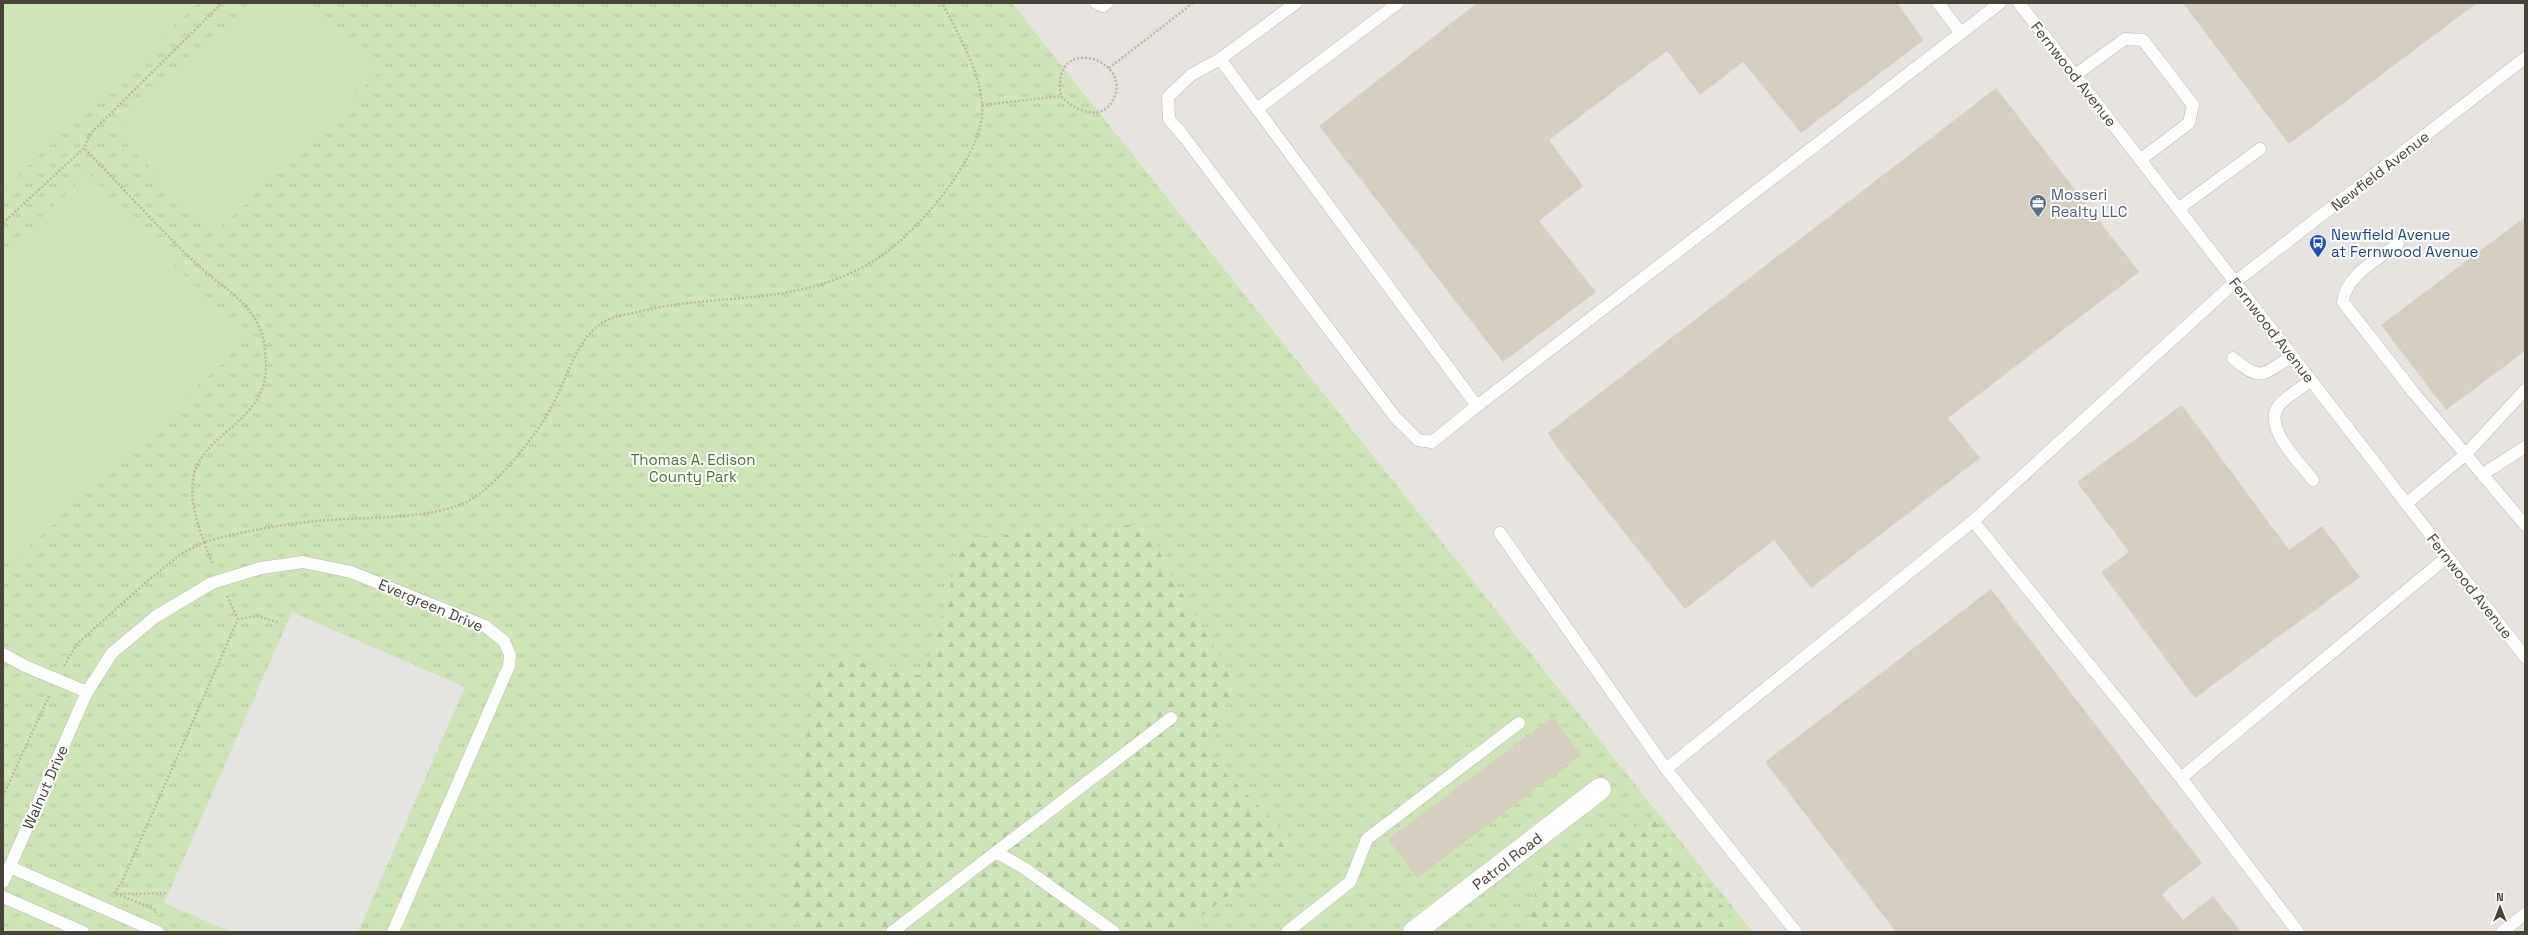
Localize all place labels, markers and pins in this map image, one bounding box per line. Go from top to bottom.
place label: Mosseri Realty LLC [2051,185,2127,221]
office icon: Mosseri Realty LLC [2028,193,2048,218]
place label: Newfield Avenue at Fernwood Avenue [2331,225,2478,261]
bus stop icon: Newfield Avenue at Fernwood Avenue [2308,233,2328,258]

